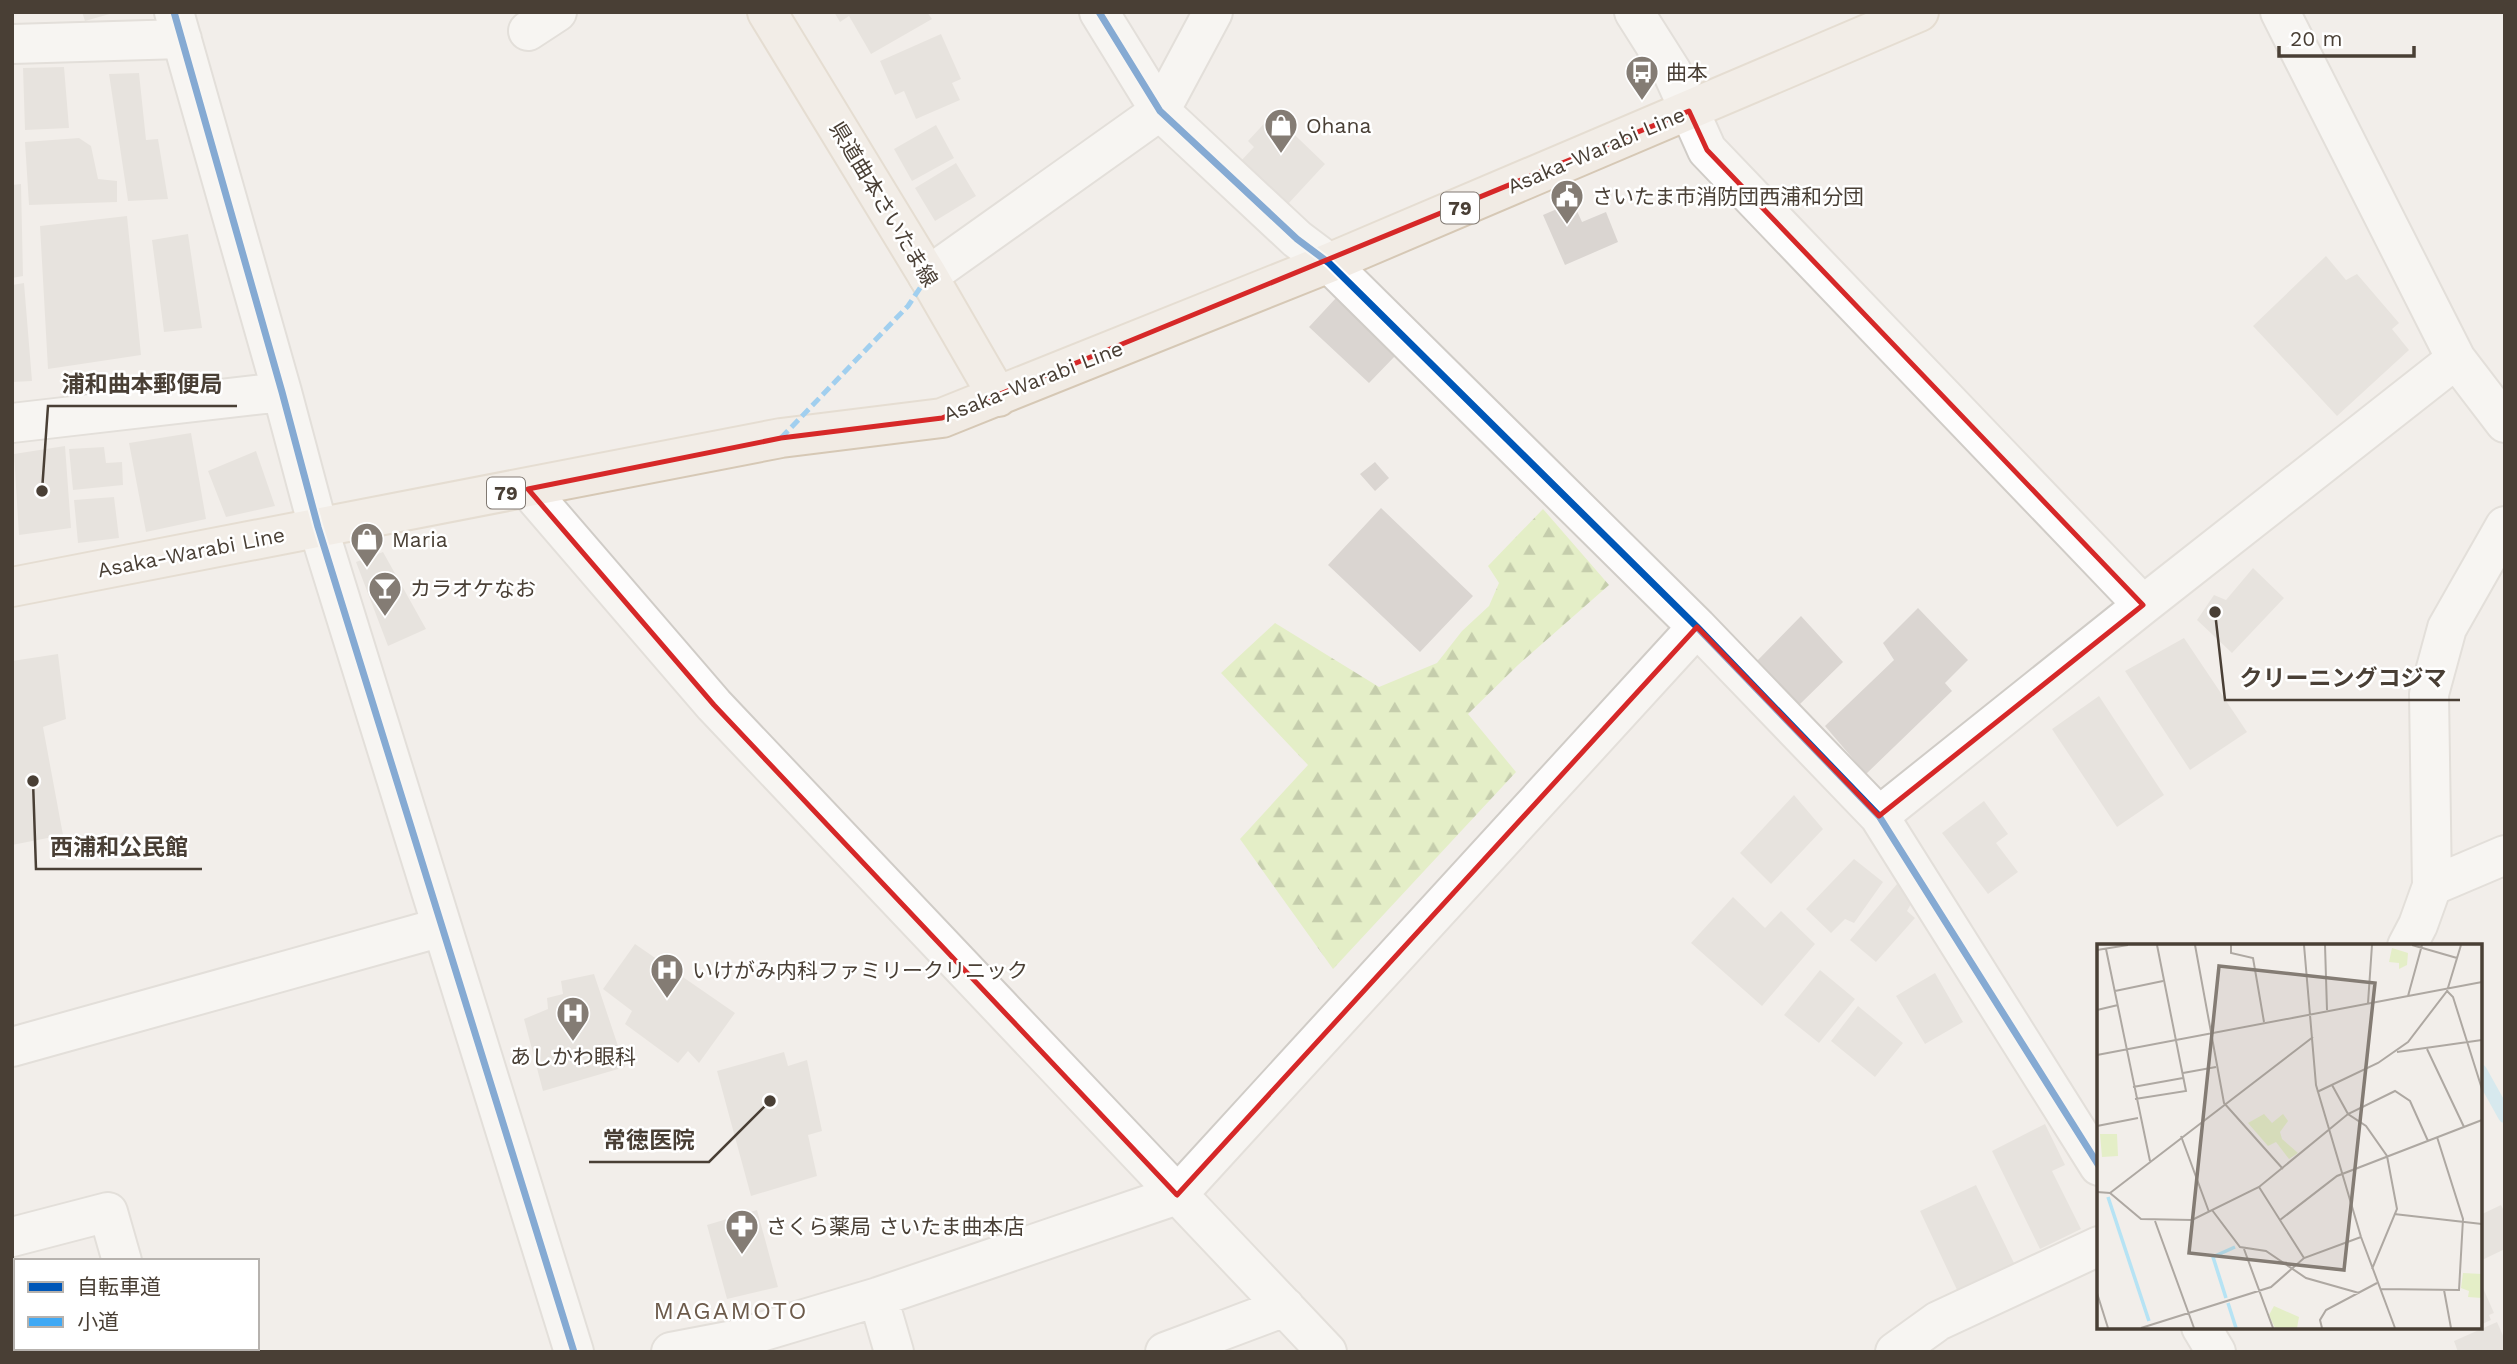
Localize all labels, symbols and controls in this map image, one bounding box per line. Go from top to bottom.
scale bar [2279,14,2414,58]
text: 20 m [2290,26,2342,51]
bus stop icon: 曲本 [1623,53,1661,102]
place label: 曲本 [1666,60,1708,85]
street label: Asaka-Warabi Line [1503,101,1689,199]
shop icon: Ohana [1262,106,1300,155]
place label: Ohana [1306,113,1371,138]
street label: 県道曲本さいたま線 [825,117,943,291]
public building icon: さいたま市消防団西浦和分団 [1548,177,1586,226]
place label: さいたま市消防団西浦和分団 [1592,184,1864,209]
road number: 79 [1441,192,1479,224]
street label: Asaka-Warabi Line [940,335,1126,427]
callout: 浦和曲本郵便局 [48,362,237,406]
text: 浦和曲本郵便局 [62,371,223,398]
road number: 79 [487,478,525,508]
shop icon: Maria [348,520,386,569]
street label: Asaka-Warabi Line [95,522,287,582]
place label: Maria [392,527,448,552]
bar icon: カラオケなお [366,569,404,618]
place label: カラオケなお [410,576,536,601]
callout: クリーニングコジマ [2225,656,2460,700]
text: クリーニングコジマ [2240,665,2447,692]
callout: 西浦和公民館 [36,825,202,869]
text: 西浦和公民館 [50,834,188,861]
inset map [2097,944,2482,1329]
hospital icon: いけがみ内科ファミリークリニック [648,951,686,1000]
place label: いけがみ内科ファミリークリニック [692,958,1028,983]
hospital icon: あしかわ眼科 [554,994,592,1043]
place label: あしかわ眼科 [510,1044,636,1069]
callout: 常徳医院 [589,1118,709,1162]
text: 常徳医院 [603,1127,695,1154]
pharmacy icon: さくら薬局 さいたま曲本店 [723,1207,761,1256]
place label: さくら薬局 さいたま曲本店 [766,1214,1025,1239]
legend [14,1259,259,1350]
text: 自転車道 [77,1274,161,1299]
district label: MAGAMOTO [654,1297,808,1325]
text: 小道 [77,1309,119,1334]

